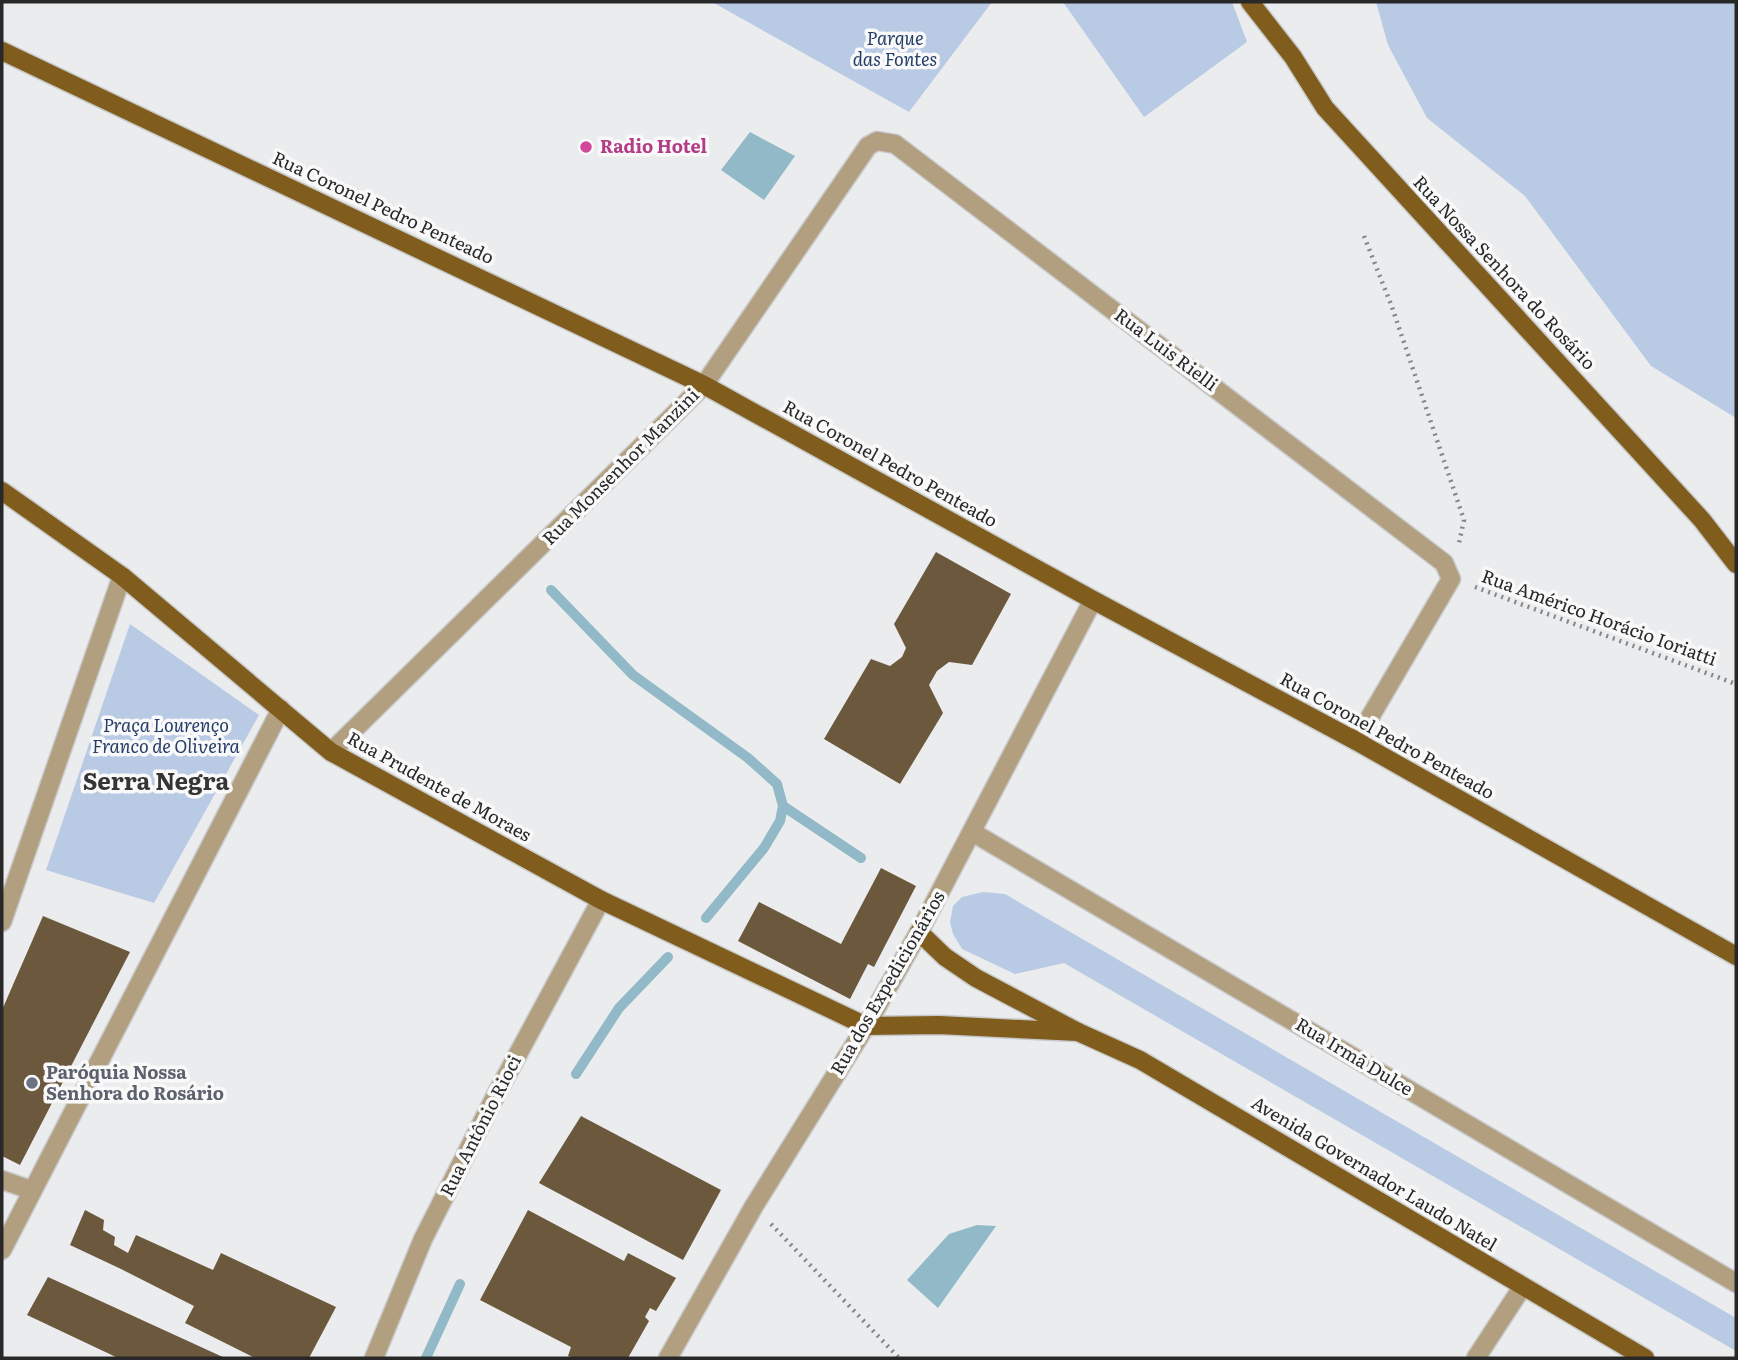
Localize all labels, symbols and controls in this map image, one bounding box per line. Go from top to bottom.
park label: Parque das Fontes [853,24,937,72]
place label: Radio Hotel [600,132,708,159]
marker: Radio Hotel [578,139,594,155]
street label: Rua Coronel Pedro Penteado [268,143,499,270]
street label: Rua Nossa Senhora do Rosário [1407,169,1603,375]
street label: Rua Luis Rielli [1110,301,1224,397]
street label: Rua Monsenhor Manzini [535,381,704,550]
street label: Rua Coronel Pedro Penteado [779,392,1003,533]
street label: Rua Américo Horácio Ioriatti [1478,561,1721,672]
street label: Rua Coronel Pedro Penteado [1276,664,1500,805]
park label: Praça Lourenço Franco de Oliveira [92,711,241,759]
street label: Rua Prudente de Moraes [343,724,537,848]
district label: Serra Negra [83,762,230,797]
street label: Rua dos Expedicionários [823,885,951,1079]
street label: Rua Irmã Dulce [1291,1010,1419,1101]
street label: Rua Antônio Rioci [432,1050,527,1201]
place label: Paróquia Nossa Senhora do Rosário [46,1058,224,1106]
marker: Paróquia Nossa Senhora do Rosário [24,1075,40,1091]
street label: Avenida Governador Laudo Natel [1247,1088,1503,1257]

